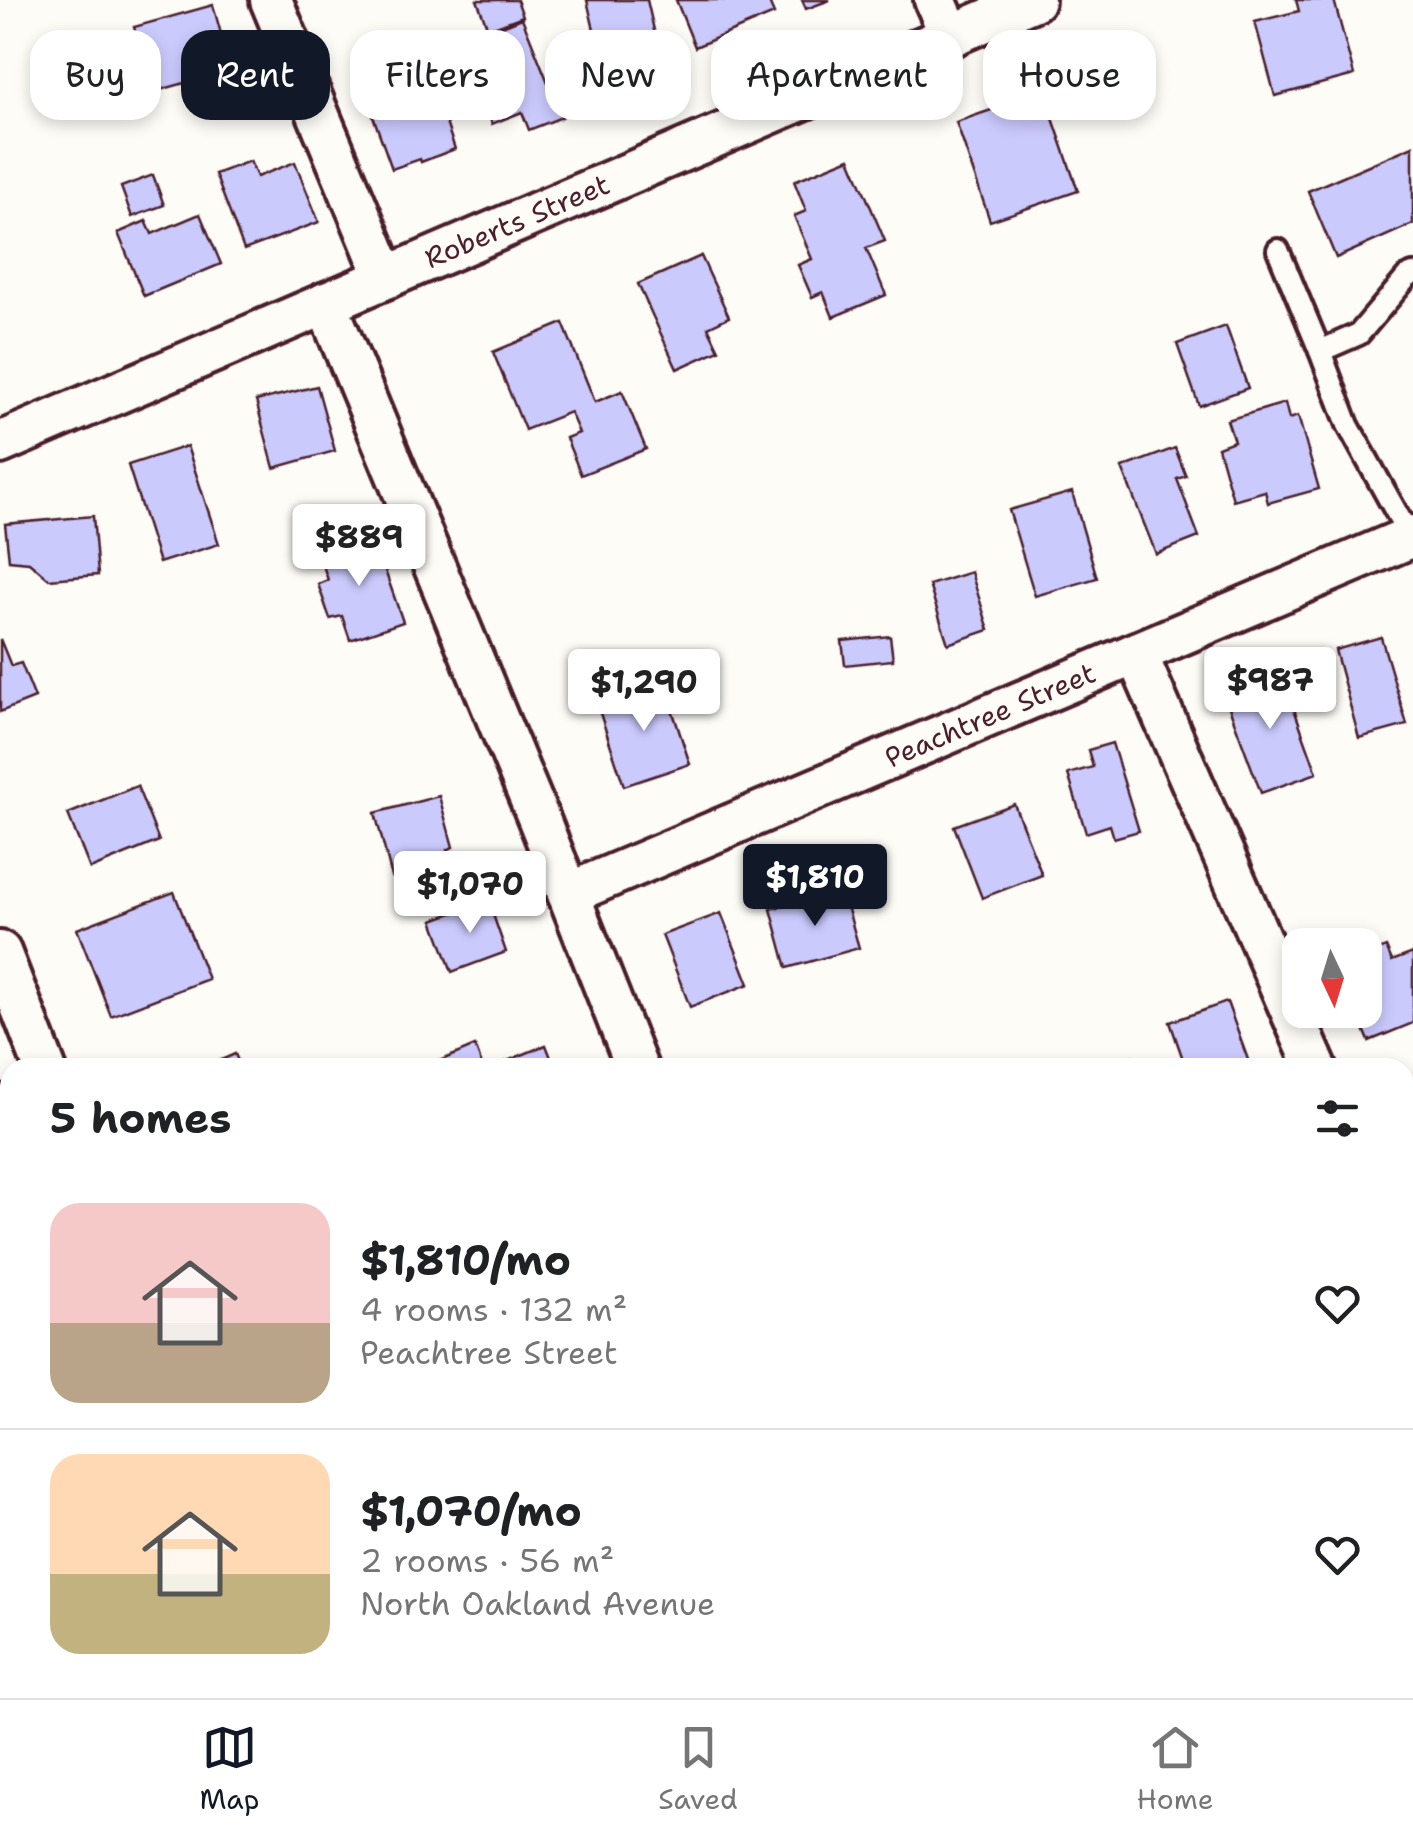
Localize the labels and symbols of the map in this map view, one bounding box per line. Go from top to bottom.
street label: Roberts Street [419,165,615,277]
pin: $889 [300,504,418,589]
pin: $987 [1211,647,1329,732]
pin: $1,290 [563,649,725,734]
street label: Peachtree Street [879,653,1101,777]
pin: $1,810 [734,844,896,929]
pin: $1,070 [389,851,551,936]
north arrow [1282,928,1382,1028]

